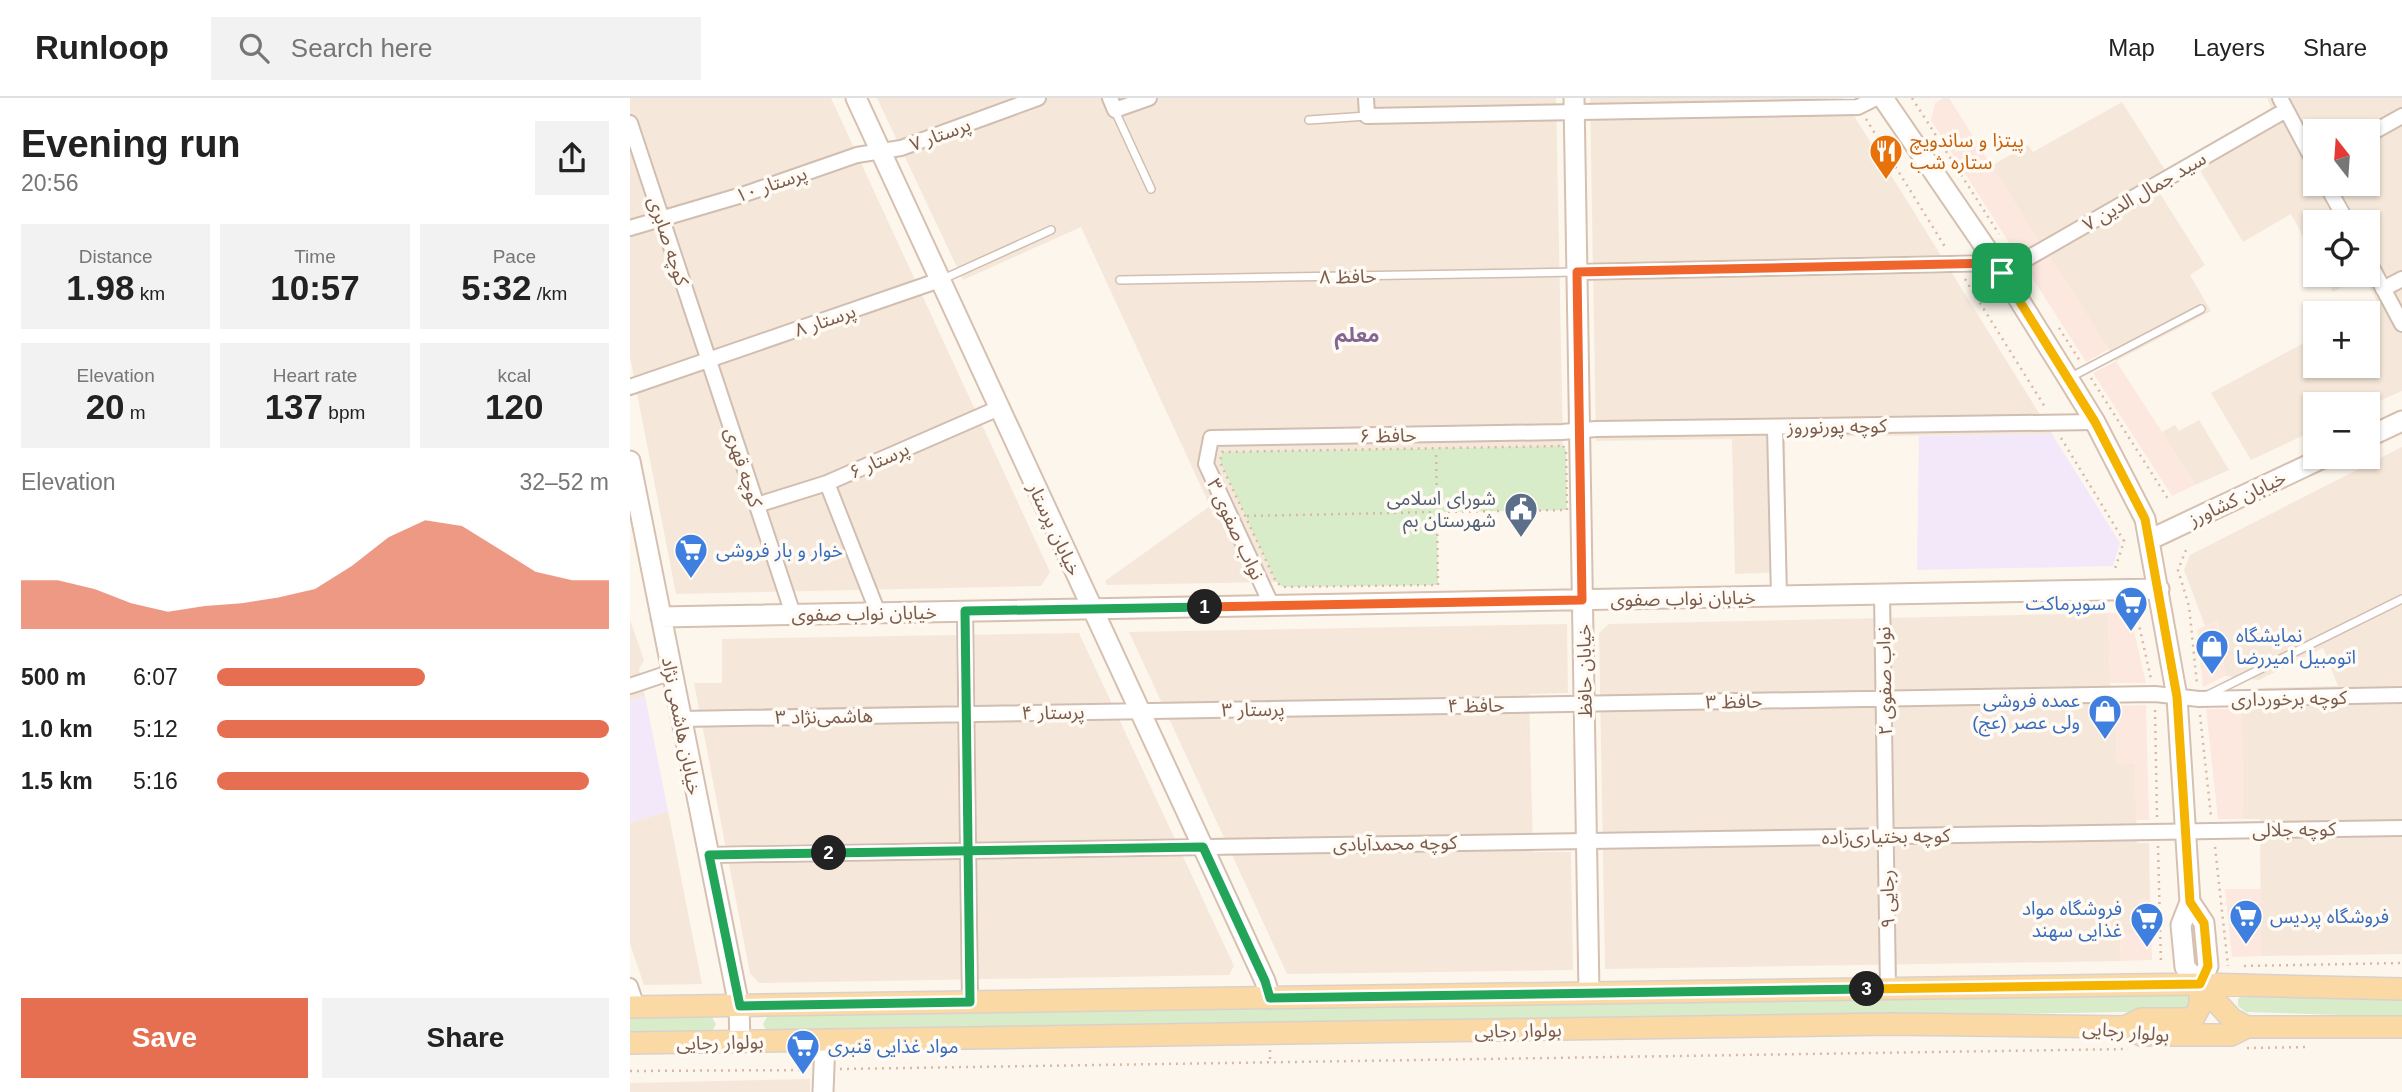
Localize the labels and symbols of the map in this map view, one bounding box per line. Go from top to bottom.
street label: پرستار ۷ [907,114,974,157]
north arrow [2303,119,2380,196]
place label: پیتزا و ساندویچ ستاره شب [1910,130,2024,174]
restaurant icon: پیتزا و ساندویچ ستاره شب [1867,132,1905,181]
street label: سید جمال الدین ۷ [2079,148,2210,236]
street label: پرستار ۱۰ [733,162,810,209]
street label: کوچه صابری [642,194,693,290]
pin [1972,243,2032,303]
street label: حافظ ۸ [1319,266,1377,287]
street label: پرستار ۸ [792,300,859,343]
district label: معلم [1335,323,1379,350]
street label: کوچه پورنوروز [1786,415,1888,440]
street label: کوچه قهری [719,425,767,511]
street label: حافظ ۶ [1359,425,1417,446]
street label: پرستار ۶ [846,438,913,485]
street label: خیابان کشاورز [2184,467,2290,531]
street label: نواب صفوی ۳ [1202,475,1268,583]
street label: خیابان پرستار [1022,479,1085,580]
place label: شورای اسلامی شهرستان بم [1387,488,1496,535]
public building icon: شورای اسلامی شهرستان بم [1502,490,1540,539]
supermarket icon: خوار و بار فروشی [672,531,710,580]
place label: خوار و بار فروشی [716,540,843,562]
supermarket icon: سوپرماکت [2112,584,2150,633]
street label: خیابان نواب صفوی [1610,587,1756,611]
pin: 1 [1188,589,1222,624]
place label: سوپرماکت [2026,593,2106,616]
street label: خیابان نواب صفوی [791,602,937,626]
street label: خیابان حافظ [1573,624,1596,718]
place label: نمایشگاه اتومبیل امیررضا [2236,625,2356,669]
street label: نواب صفوی ۲ [1873,626,1897,736]
shop icon: نمایشگاه اتومبیل امیررضا [2193,627,2231,676]
street label: خیابان هاشمی نژاد [657,655,705,797]
street label: کوچه برخورداری [2231,687,2348,712]
place label: عمده فروشی ولی عصر (عج) [1972,690,2080,737]
street label: حافظ ۳ [1705,691,1763,712]
shop icon: عمده فروشی ولی عصر (عج) [2086,692,2124,741]
street label: حافظ ۴ [1447,695,1505,716]
street label: پرستار ۳ [1221,698,1285,723]
street label: پرستار ۴ [1021,701,1085,726]
street label: هاشمی‌نژاد ۳ [775,705,873,729]
street label: کوچه جلالی [2252,818,2337,843]
street label: کوچه بختیاری‌زاده [1822,825,1952,850]
street label: کوچه محمدآبادی [1333,832,1459,857]
pin: 2 [812,836,846,870]
street label: رجایی ۹ [1876,869,1900,929]
supermarket icon: فروشگاه پردیس [2227,897,2265,946]
place label: فروشگاه مواد غذایی سهند [2022,898,2122,942]
supermarket icon: فروشگاه مواد غذایی سهند [2128,900,2166,949]
place label: فروشگاه پردیس [2270,906,2389,929]
pin: 3 [1850,972,1884,1006]
street label: بولوار رجایی [2081,1017,2170,1047]
street label: بولوار رجایی [1474,1019,1562,1043]
supermarket icon: مواد غذایی قنبری [784,1027,822,1076]
street label: بولوار رجایی [676,1031,764,1055]
place label: مواد غذایی قنبری [828,1036,958,1058]

